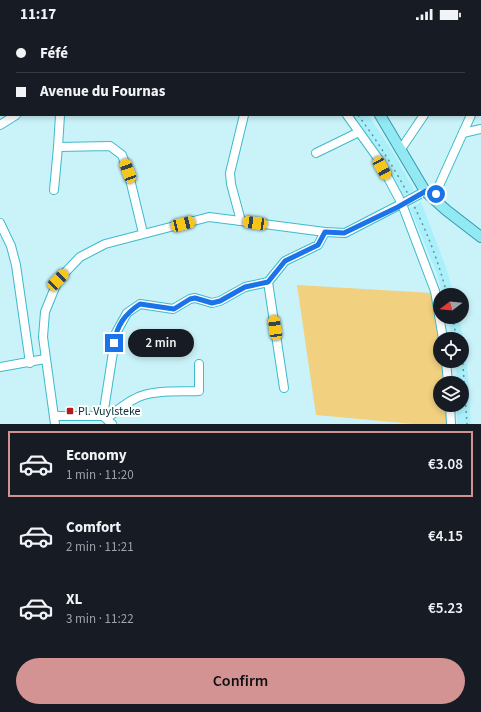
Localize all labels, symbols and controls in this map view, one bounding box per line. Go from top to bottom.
text: 11:17 [20,4,56,25]
text: Féfé [40,43,68,64]
text: Avenue du Fournas [40,81,165,102]
car [371,155,393,181]
car [118,158,138,184]
route start [427,185,445,203]
car [170,215,196,233]
car [242,215,268,231]
car [45,267,71,293]
north arrow [433,288,469,324]
map controls [433,288,469,412]
car [267,315,283,341]
callout: 2 min [128,329,194,357]
button: locate [433,332,469,368]
route end [105,334,123,352]
text: 2 min [146,334,176,352]
button: layers [433,376,469,412]
place label: Pl. Vuylsteke [78,403,141,420]
marker: Pl. Vuylsteke [65,406,75,416]
text: Economy [66,445,127,466]
icon: car [18,446,54,482]
text: €3.08 [428,454,463,475]
text: 1 min · 11:20 [66,466,134,484]
text: Comfort [66,517,121,538]
icon: car [18,518,54,554]
text: €4.15 [428,526,463,547]
text: 2 min · 11:21 [66,538,134,556]
text: XL [66,589,82,610]
icon: car [18,590,54,626]
text: €5.23 [428,598,463,619]
text: 3 min · 11:22 [66,610,134,628]
button: Confirm [16,658,465,704]

